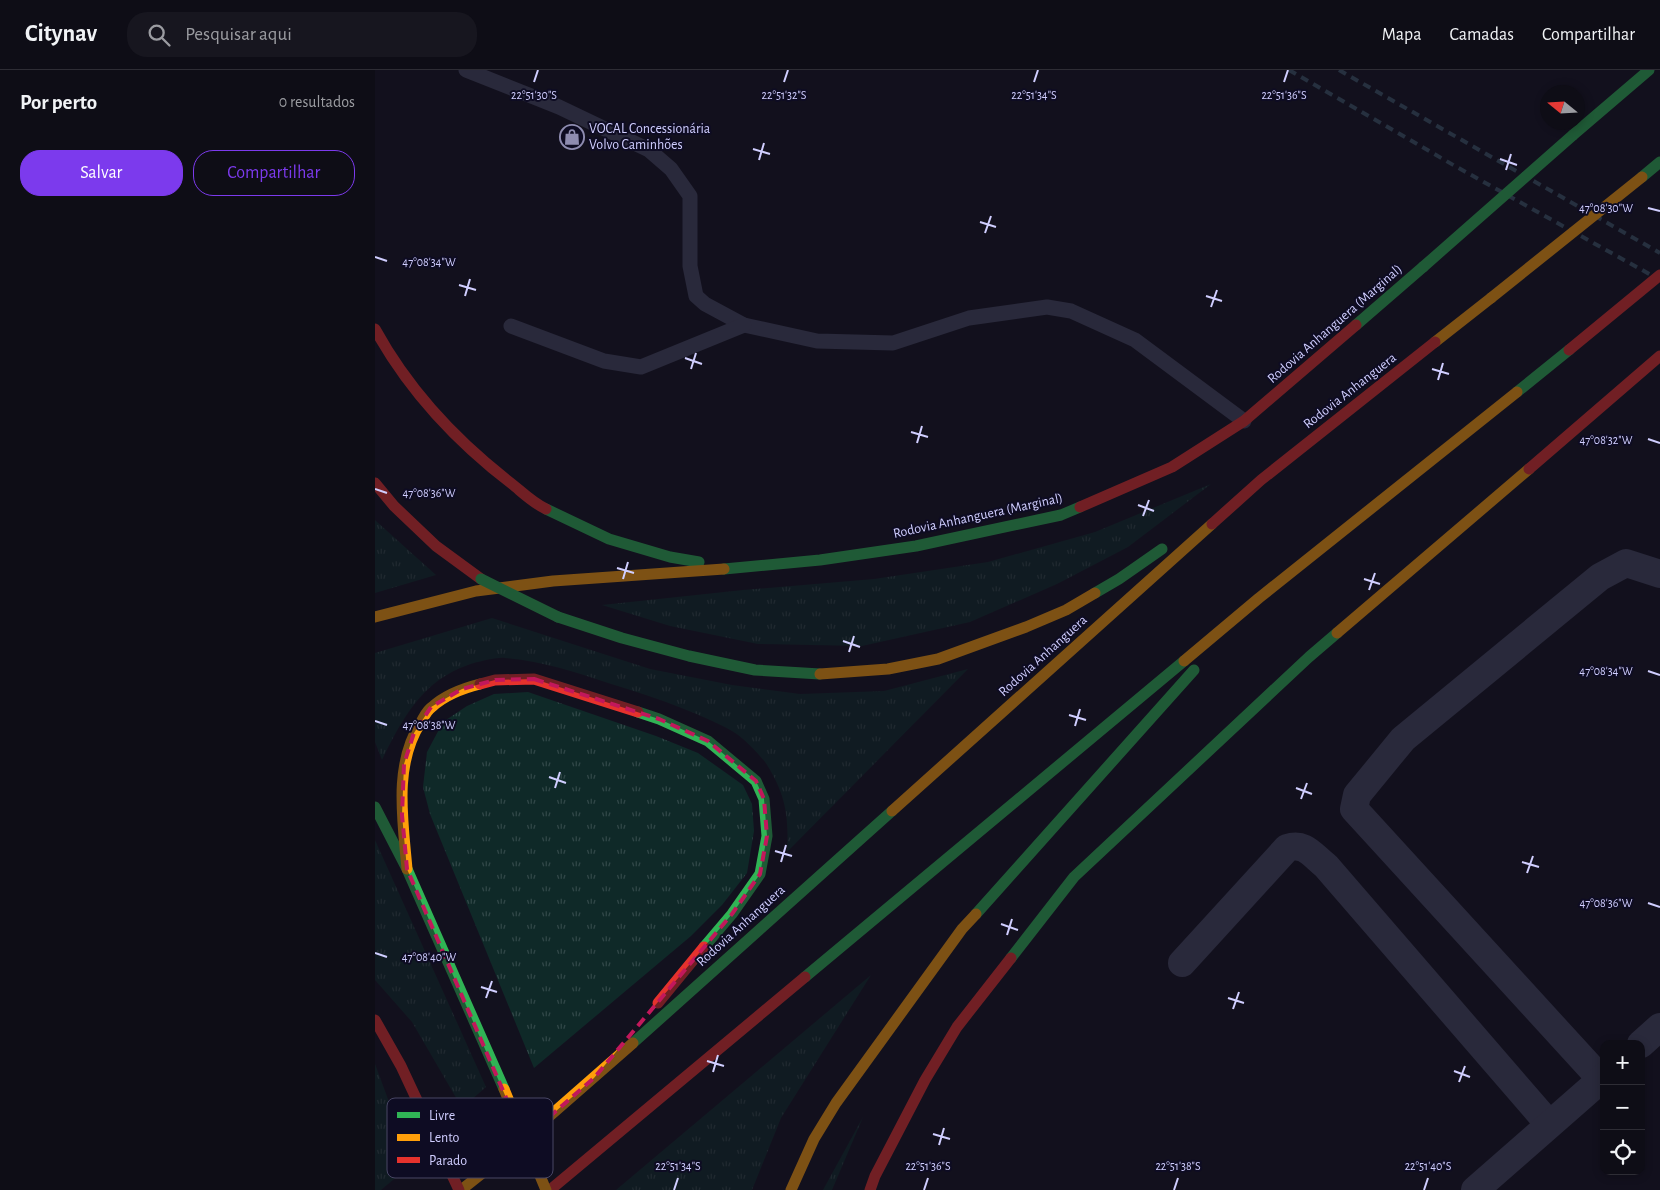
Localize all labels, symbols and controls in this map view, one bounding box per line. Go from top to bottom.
search box [127,12,477,57]
icon: search [145,21,173,49]
text: Citynav [25,22,97,46]
text: Pesquisar aqui [185,25,292,44]
text: Mapa [1382,26,1421,44]
text: Camadas [1449,26,1514,44]
text: Compartilhar [1542,26,1635,44]
north arrow [1540,85,1585,130]
text: 22°51'30"S [511,89,557,101]
text: 22°51'32"S [761,89,807,101]
text: 22°51'34"S [1011,89,1057,101]
text: 22°51'36"S [1261,89,1307,101]
text: Por perto [20,92,97,113]
text: 0 resultados [279,94,355,110]
place label: VOCAL Concessionária Volvo Caminhões [589,122,711,152]
shop icon: VOCAL Concessionária Volvo Caminhões [559,124,585,150]
button: Salvar [20,150,183,196]
button: Compartilhar [193,150,355,196]
text: 47°08'30"W [1579,202,1633,214]
text: 47°08'34"W [402,256,456,268]
street label: Rodovia Anhanguera (Marginal) [1265,262,1405,386]
street label: Rodovia Anhanguera [1301,350,1399,431]
text: 47°08'32"W [1580,434,1633,446]
text: 47°08'36"W [402,487,456,499]
street label: Rodovia Anhanguera (Marginal) [892,491,1064,541]
street label: Rodovia Anhanguera [996,613,1090,699]
text: 47°08'34"W [1579,665,1633,677]
text: 47°08'38"W [402,719,456,731]
street label: Rodovia Anhanguera [694,883,788,969]
text: 47°08'36"W [1579,897,1633,909]
text: 47°08'40"W [402,951,457,963]
map controls [1600,1040,1645,1175]
button: + [1600,1040,1645,1085]
button: − [1600,1085,1645,1130]
legend [387,1098,553,1178]
text: Livre [429,1109,455,1123]
button: locate [1600,1130,1645,1175]
text: Lento [429,1131,460,1145]
text: Parado [429,1154,467,1168]
text: 22°51'34"S [655,1160,701,1172]
text: 22°51'36"S [905,1160,951,1172]
text: 22°51'38"S [1155,1160,1201,1172]
text: 22°51'40"S [1405,1160,1452,1172]

